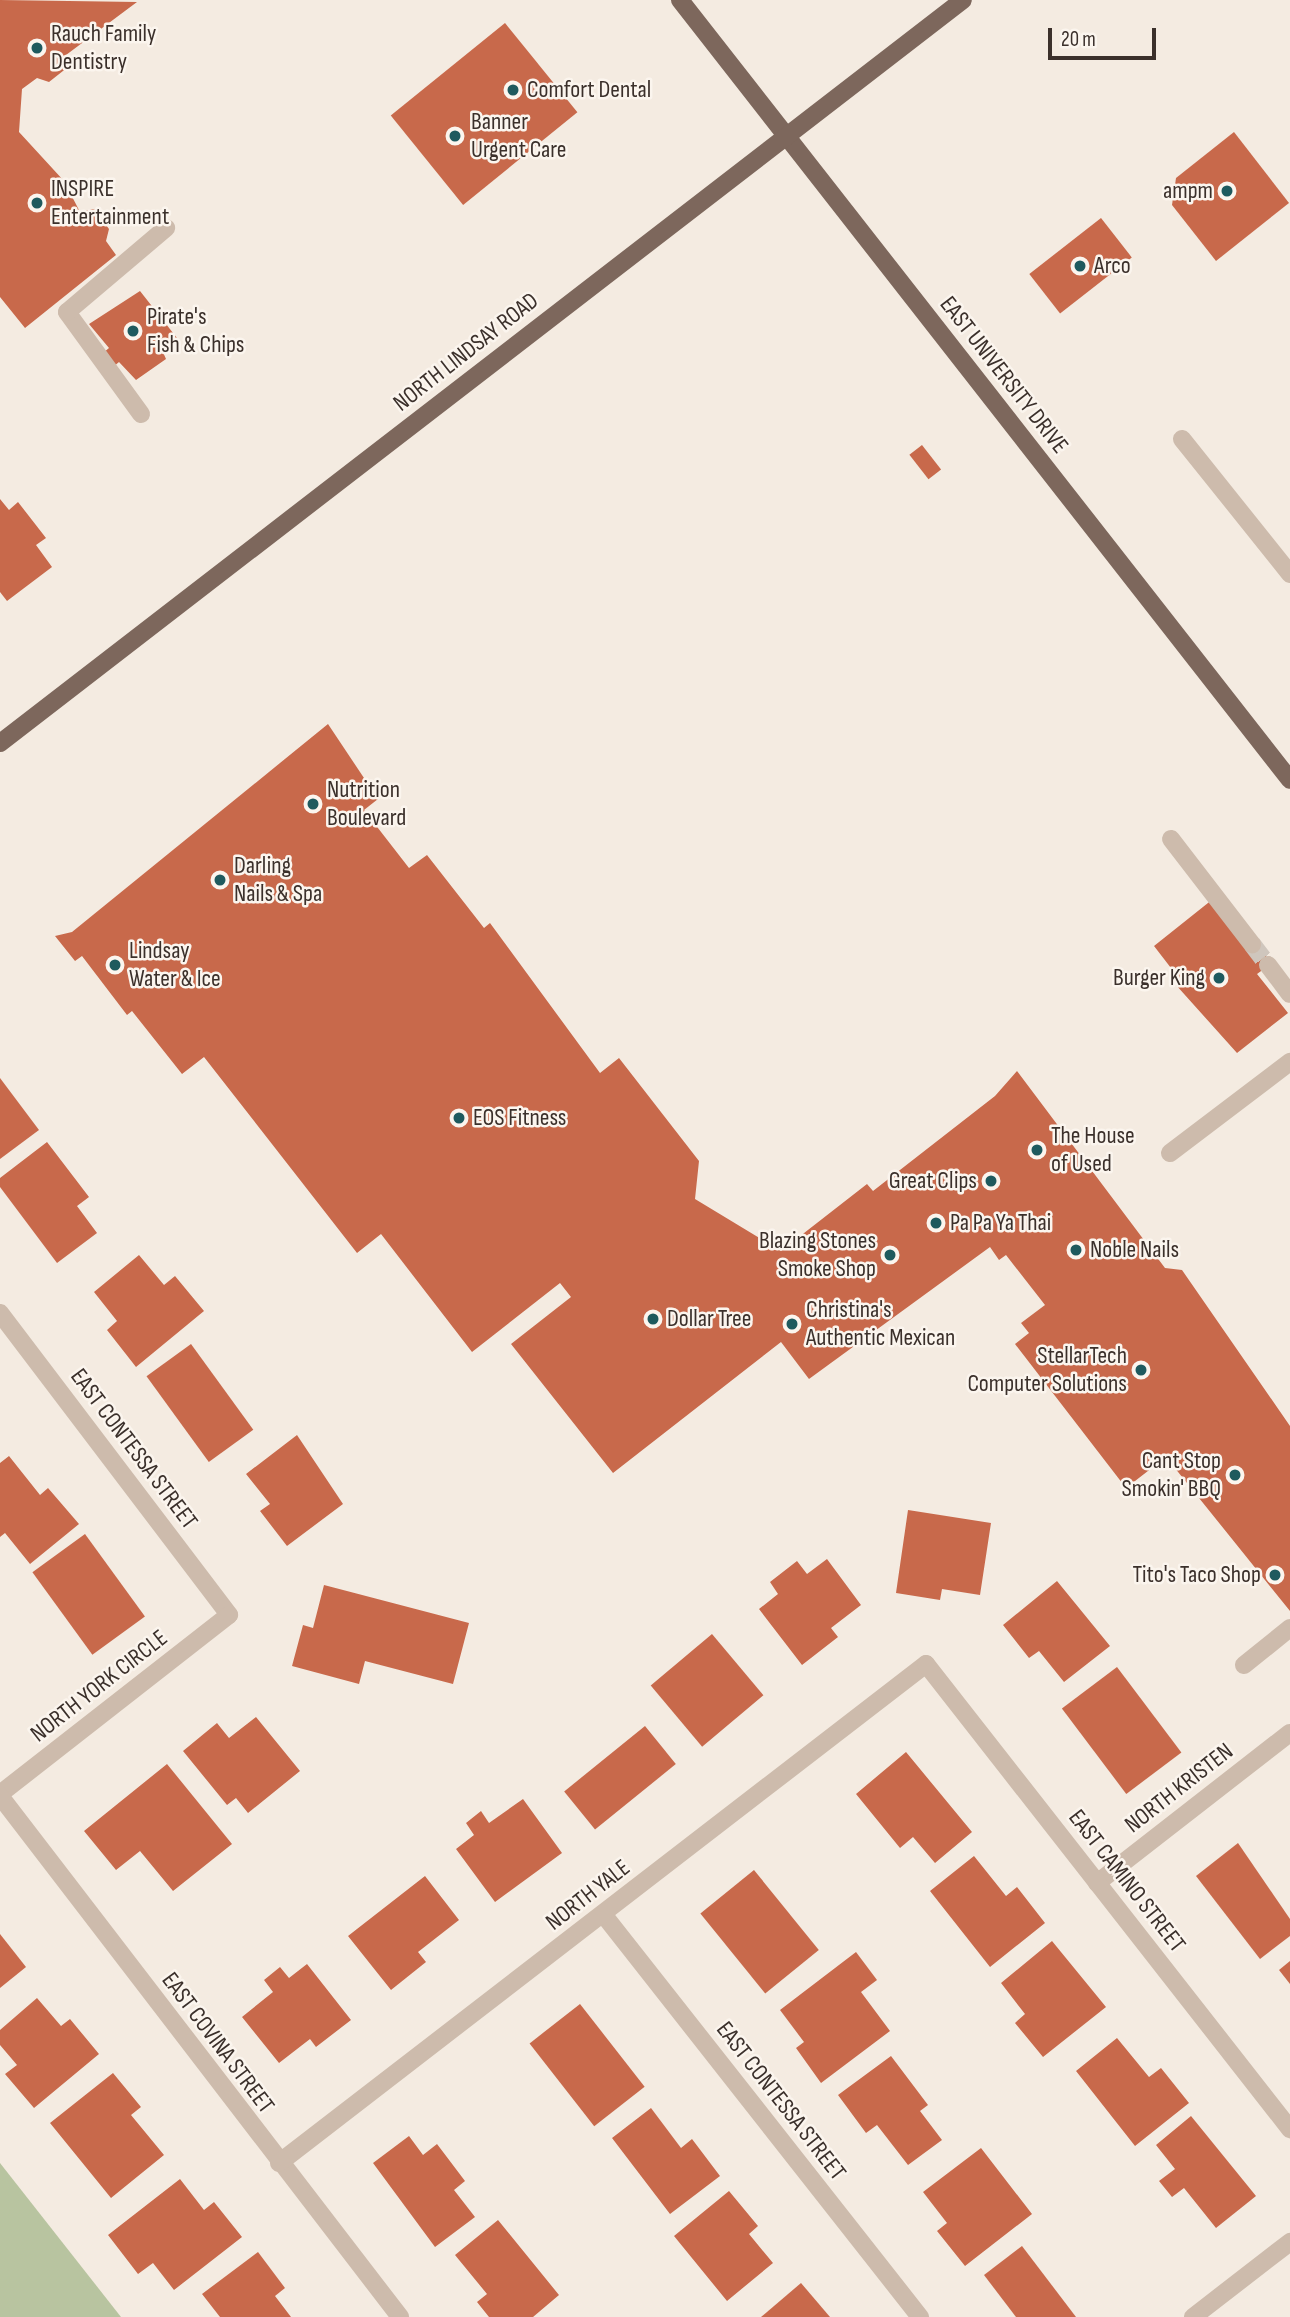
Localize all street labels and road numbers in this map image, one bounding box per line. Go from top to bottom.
street label: NORTH LINDSAY ROAD [388,286,544,418]
street label: EAST UNIVERSITY DRIVE [934,291,1074,459]
street label: EAST CONTESSA STREET [64,1363,204,1535]
street label: NORTH YORK CIRCLE [25,1624,173,1748]
street label: NORTH KRISTEN [1119,1737,1239,1839]
street label: EAST CAMINO STREET [1062,1804,1192,1958]
street label: NORTH YALE [540,1853,636,1937]
street label: EAST COVINA STREET [156,1967,280,2119]
street label: EAST CONTESSA STREET [710,2016,852,2186]

